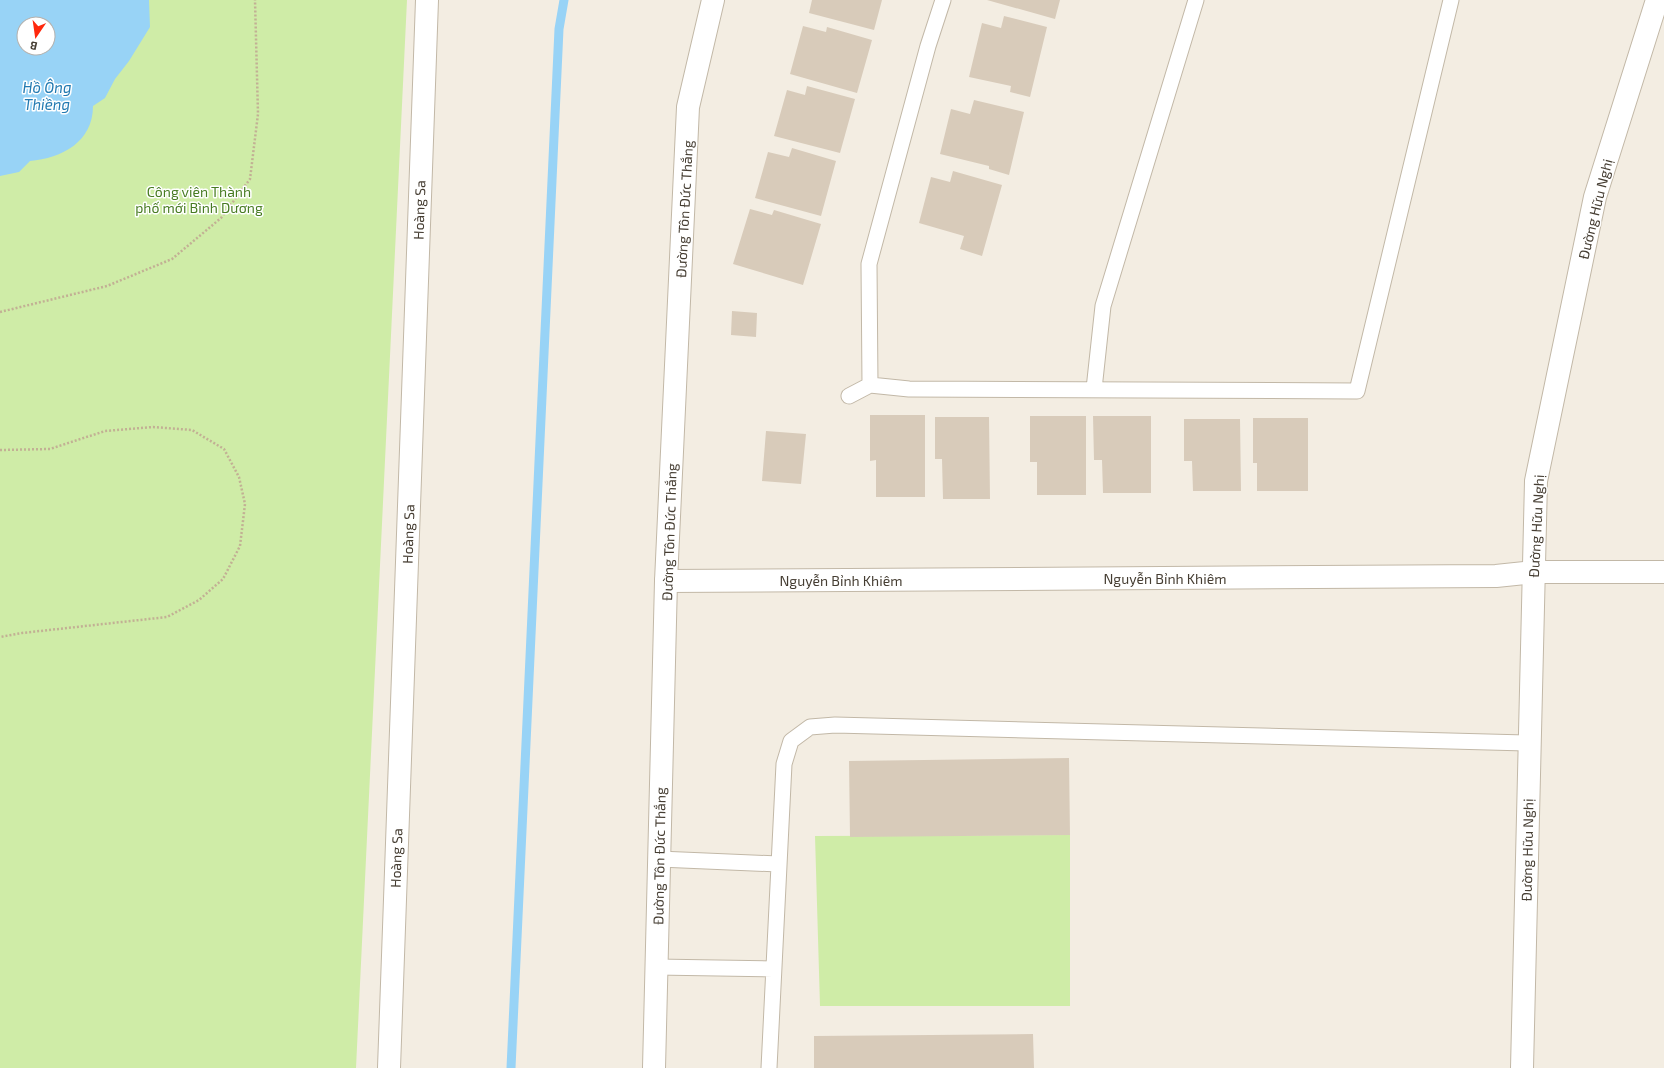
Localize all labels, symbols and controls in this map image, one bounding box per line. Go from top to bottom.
north arrow [16,16,56,56]
text: B [29,39,39,53]
water label: Hồ Ông Thiềng [22,78,72,113]
street label: Đường Tôn Đức Thắng [672,140,696,278]
street label: Đường Hữu Nghị [1574,157,1616,261]
street label: Hoàng Sa [409,180,429,240]
park label: Công viên Thành phố mới Bình Dương [135,183,263,216]
street label: Đường Tôn Đức Thắng [658,463,680,601]
street label: Đường Hữu Nghị [1525,474,1547,578]
street label: Hoàng Sa [398,504,418,564]
street label: Nguyễn Bỉnh Khiêm [1104,570,1226,587]
street label: Nguyễn Bỉnh Khiêm [780,572,902,589]
street label: Đường Tôn Đức Thắng [649,787,669,925]
street label: Đường Hữu Nghị [1518,798,1536,902]
street label: Hoàng Sa [386,828,406,888]

